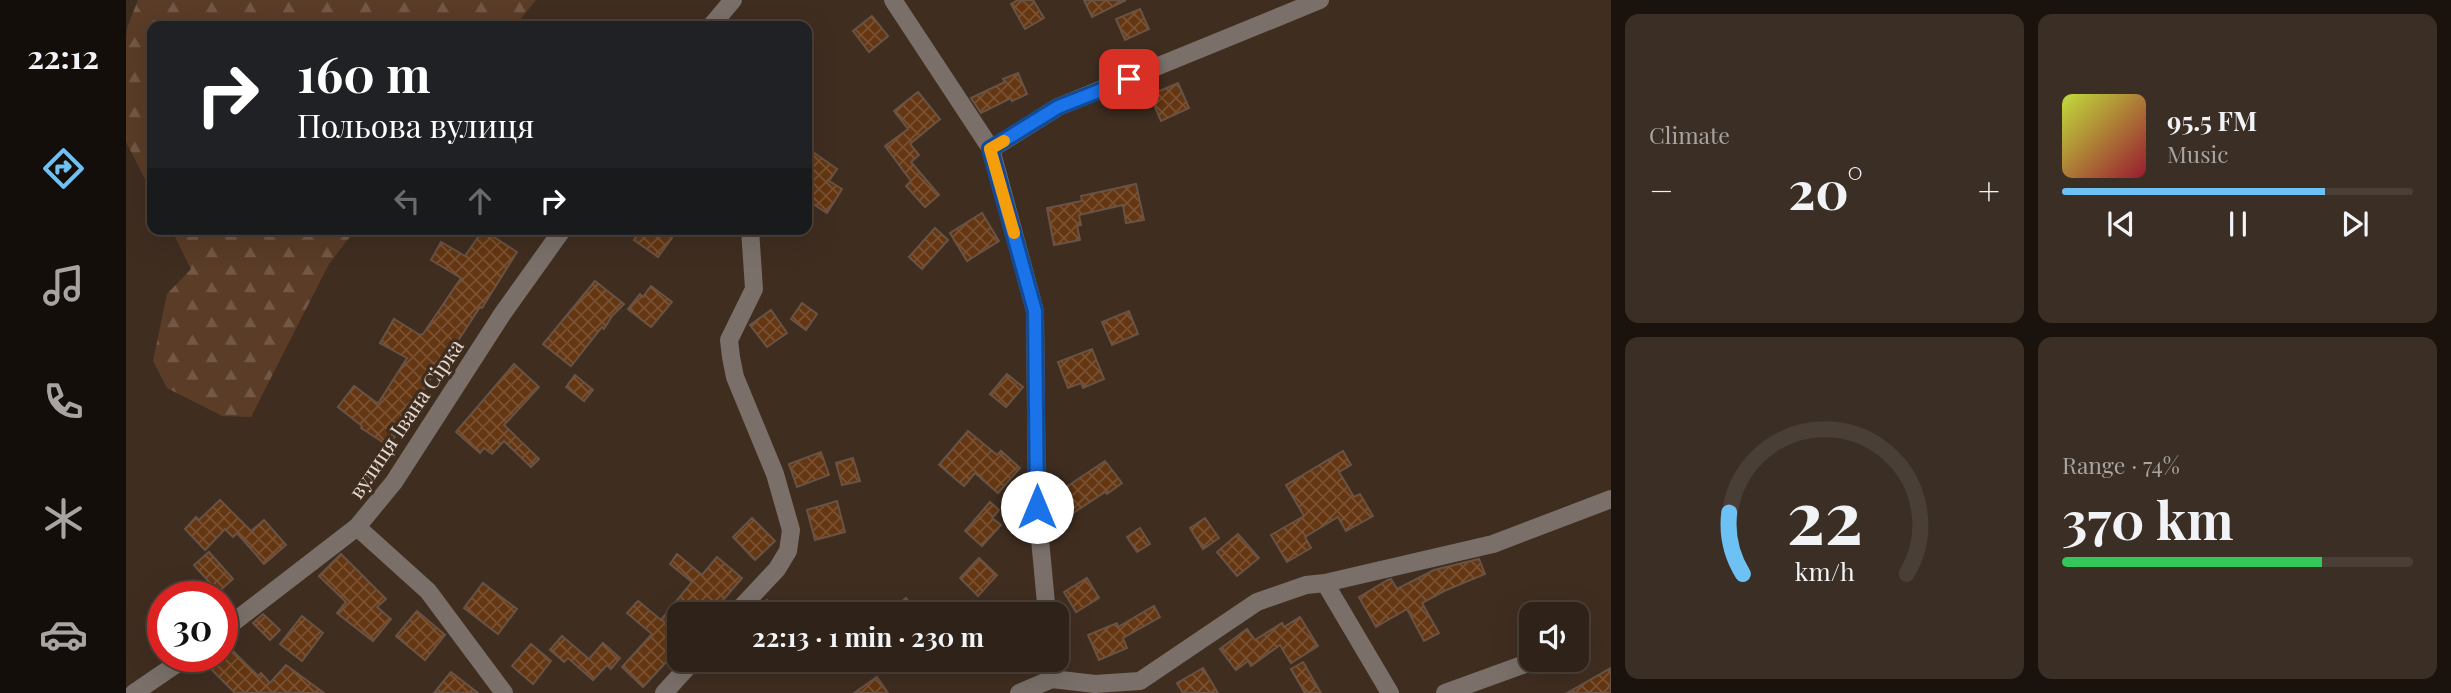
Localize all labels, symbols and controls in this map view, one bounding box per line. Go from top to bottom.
text: 22:12 [27,34,99,77]
text: 160 m [297,40,431,105]
icon: right [182,49,273,140]
pin [1099,49,1159,109]
icon: arrive [1110,60,1148,98]
text: Польова вулиця [297,103,534,146]
text: 95.5 FM [2167,103,2257,138]
text: Climate [1649,119,1730,150]
text: Music [2167,138,2228,169]
icon: directions [39,144,88,193]
text: 20° [1788,154,1863,223]
text: − [1649,164,1674,215]
text: + [1978,164,2000,215]
icon: left [388,182,426,220]
icon: ahead [461,182,499,220]
icon: right [534,182,572,220]
icon: previous [2102,205,2140,243]
icon: pause [2219,205,2257,243]
icon: next [2336,205,2374,243]
icon: music [39,261,88,310]
street label: вулиця Івана Сірка [341,332,469,503]
icon: phone [39,377,88,426]
text: Range · 74% [2062,449,2180,480]
text: 22 [1786,465,1863,562]
position arrow [1000,470,1074,544]
text: 370 km [2062,484,2234,553]
icon: climate [39,494,88,543]
text: km/h [1795,554,1855,587]
speed limit sign: 30 [147,581,238,672]
map controls [1519,602,1589,672]
button: sound [1519,602,1589,672]
icon: car [39,610,88,659]
text: 22:13 · 1 min · 230 m [752,619,984,654]

